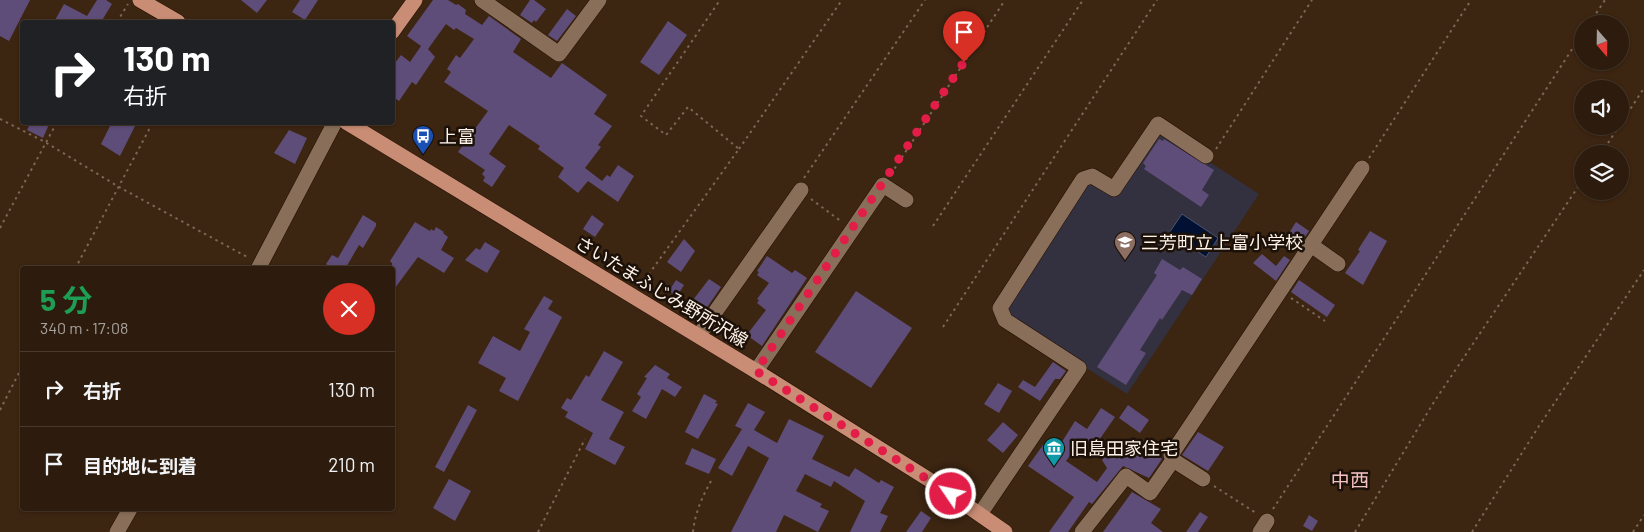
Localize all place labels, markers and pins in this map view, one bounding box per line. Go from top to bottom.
pin [943,11,985,62]
bus stop icon: 上富 [411,124,435,155]
place label: 上富 [439,125,475,147]
school or university icon: 三芳町立上富小学校 [1113,230,1137,261]
place label: 三芳町立上富小学校 [1141,231,1303,253]
museum icon: 旧島田家住宅 [1042,436,1066,467]
place label: 旧島田家住宅 [1070,437,1178,459]

